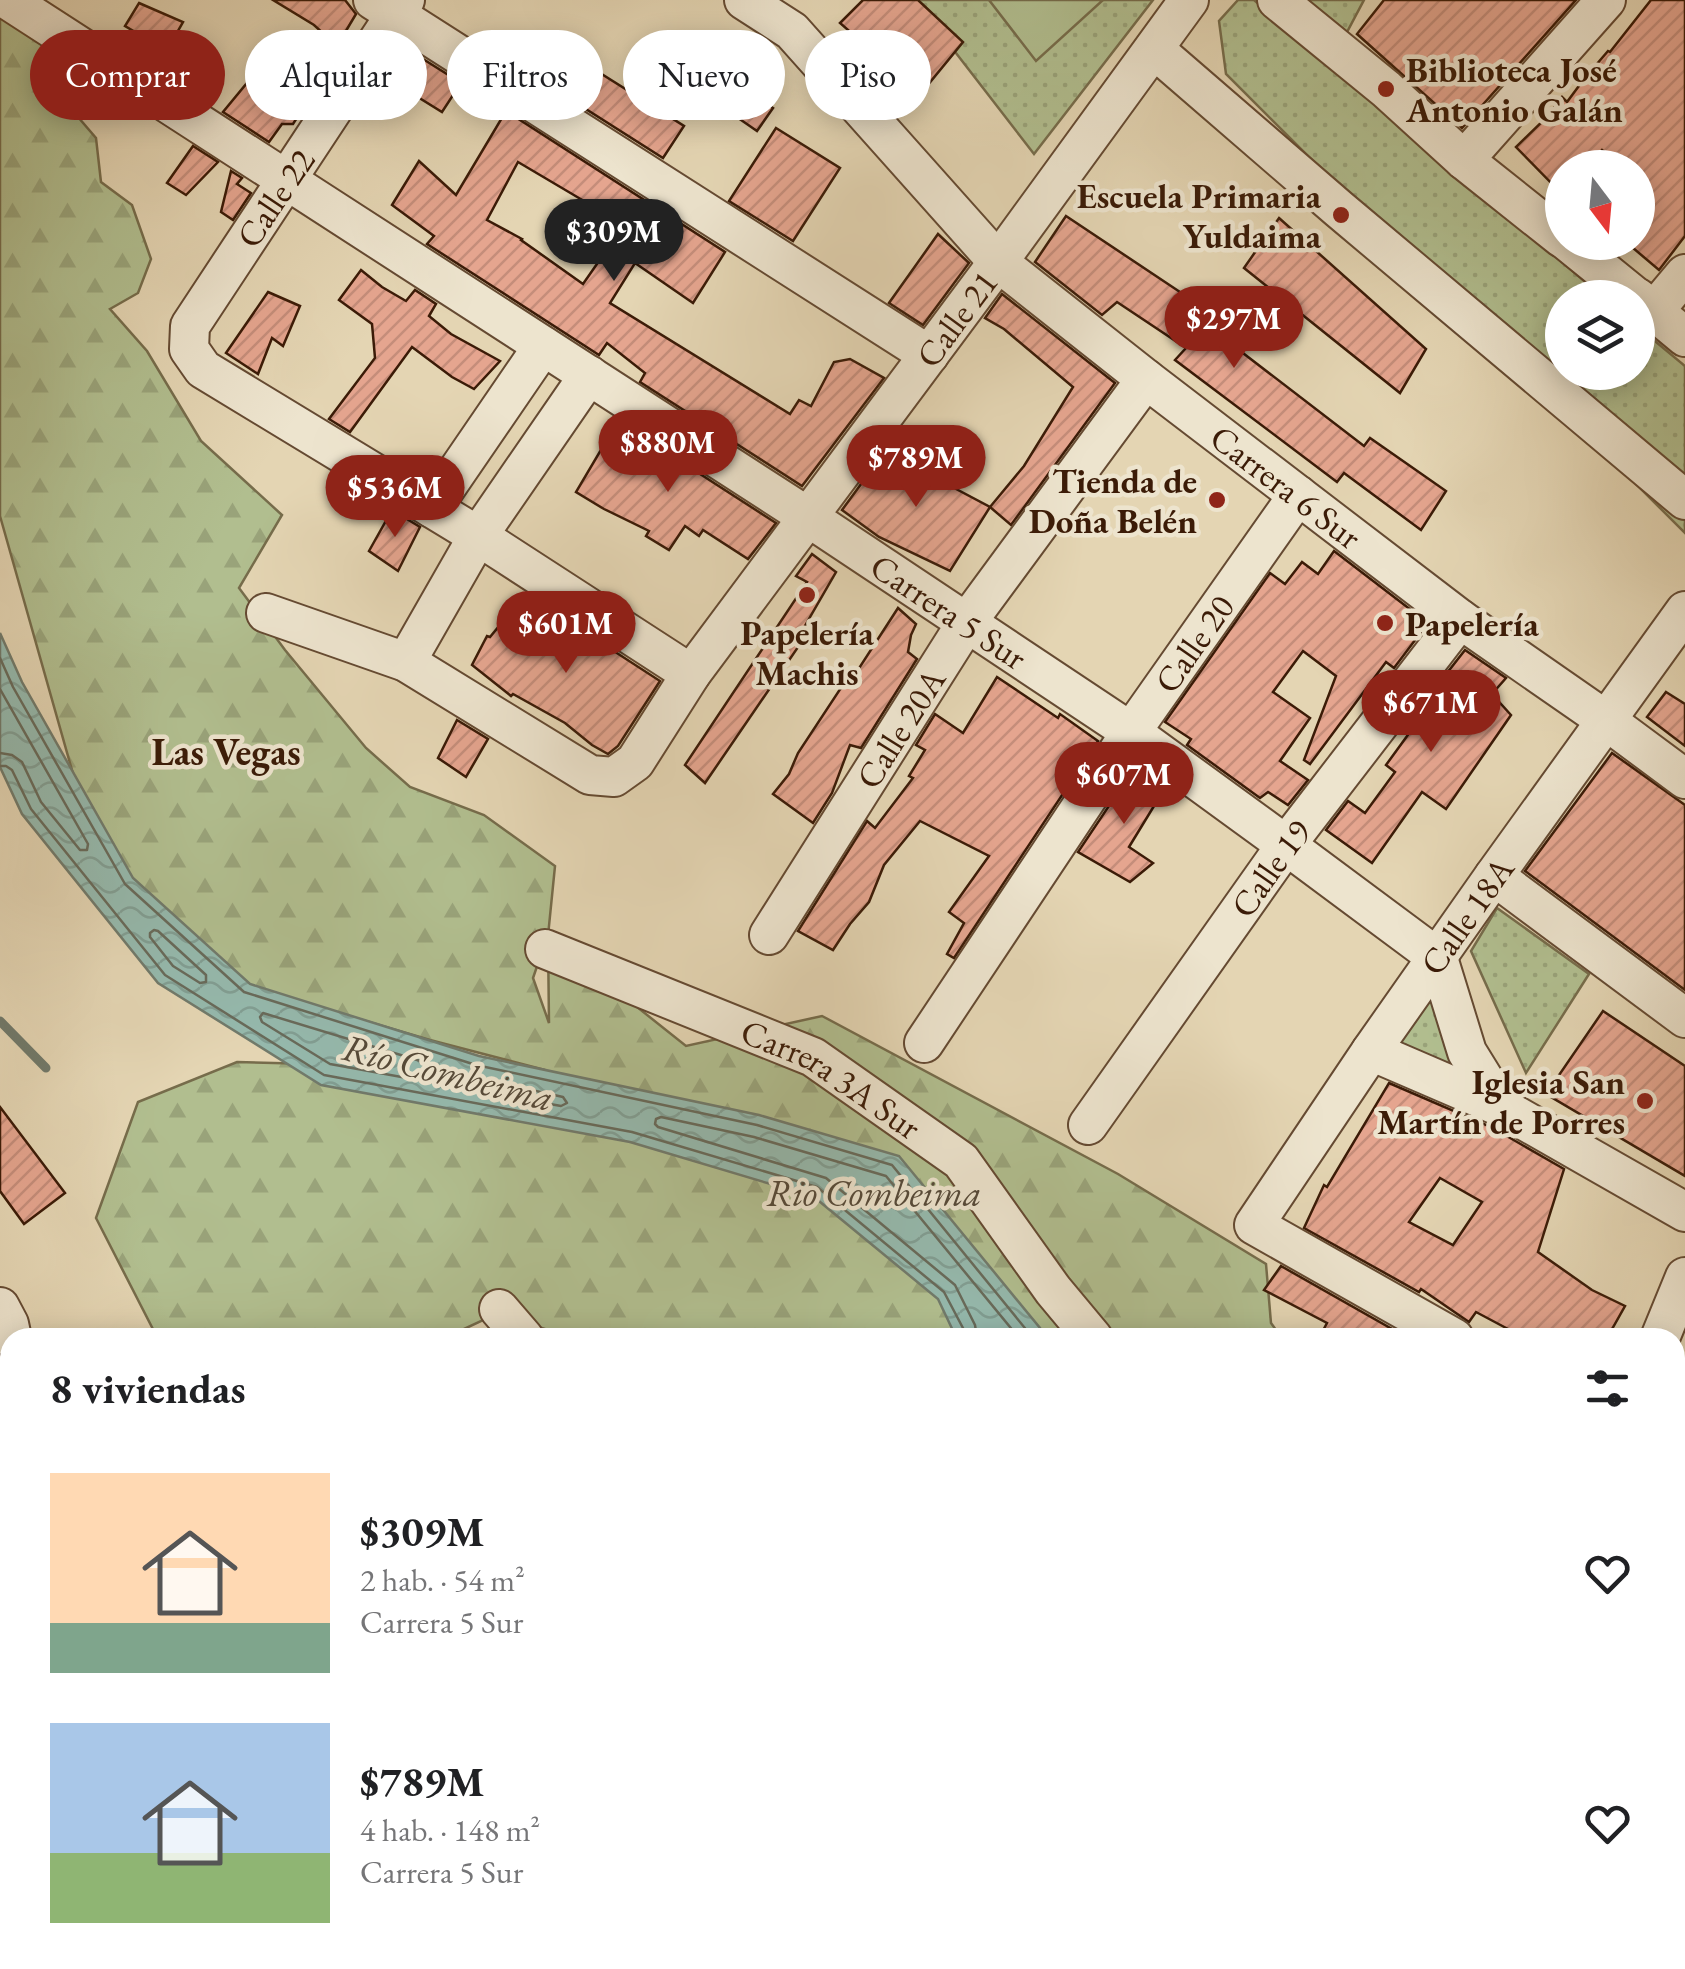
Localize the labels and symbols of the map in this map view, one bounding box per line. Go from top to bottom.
place label: Biblioteca José Antonio Galán [1405,47,1623,132]
marker: Biblioteca José Antonio Galán [1375,78,1397,100]
street label: Calle 22 [226,140,324,256]
north arrow [1545,150,1655,260]
place label: Escuela Primaria Yuldaima [1077,173,1322,258]
pin: $309M [544,199,684,284]
marker: Escuela Primaria Yuldaima [1330,204,1352,226]
street label: Calle 21 [905,261,1007,376]
pin: $297M [1164,286,1304,371]
pin: $880M [598,410,738,495]
street label: Carrera 6 Sur [1202,414,1371,559]
pin: $789M [846,425,986,510]
pin: $536M [325,455,465,540]
place label: Tienda de Doña Belén [1029,458,1197,543]
marker: Tienda de Doña Belén [1206,489,1228,511]
street label: Carrera 5 Sur [862,543,1036,679]
marker: Papelería Machis [796,584,818,606]
street label: Calle 20 [1143,585,1243,701]
pin: $601M [496,591,636,676]
place label: Papelería [1405,601,1539,646]
place label: Papelería Machis [740,610,875,695]
marker: Papelería [1374,612,1396,634]
street label: Calle 20A [845,659,955,797]
pin: $671M [1361,670,1501,755]
district label: Las Vegas [151,727,301,776]
pin: $607M [1054,742,1194,827]
street label: Calle 19 [1220,810,1320,926]
street label: Calle 18A [1409,847,1524,983]
street label: Carrera 3A Sur [735,1008,931,1149]
water label: Río Combeima [338,1022,558,1122]
place label: Iglesia San Martín de Porres [1377,1059,1625,1144]
marker: Iglesia San Martín de Porres [1634,1090,1656,1112]
water label: Rio Combeima [766,1168,982,1217]

